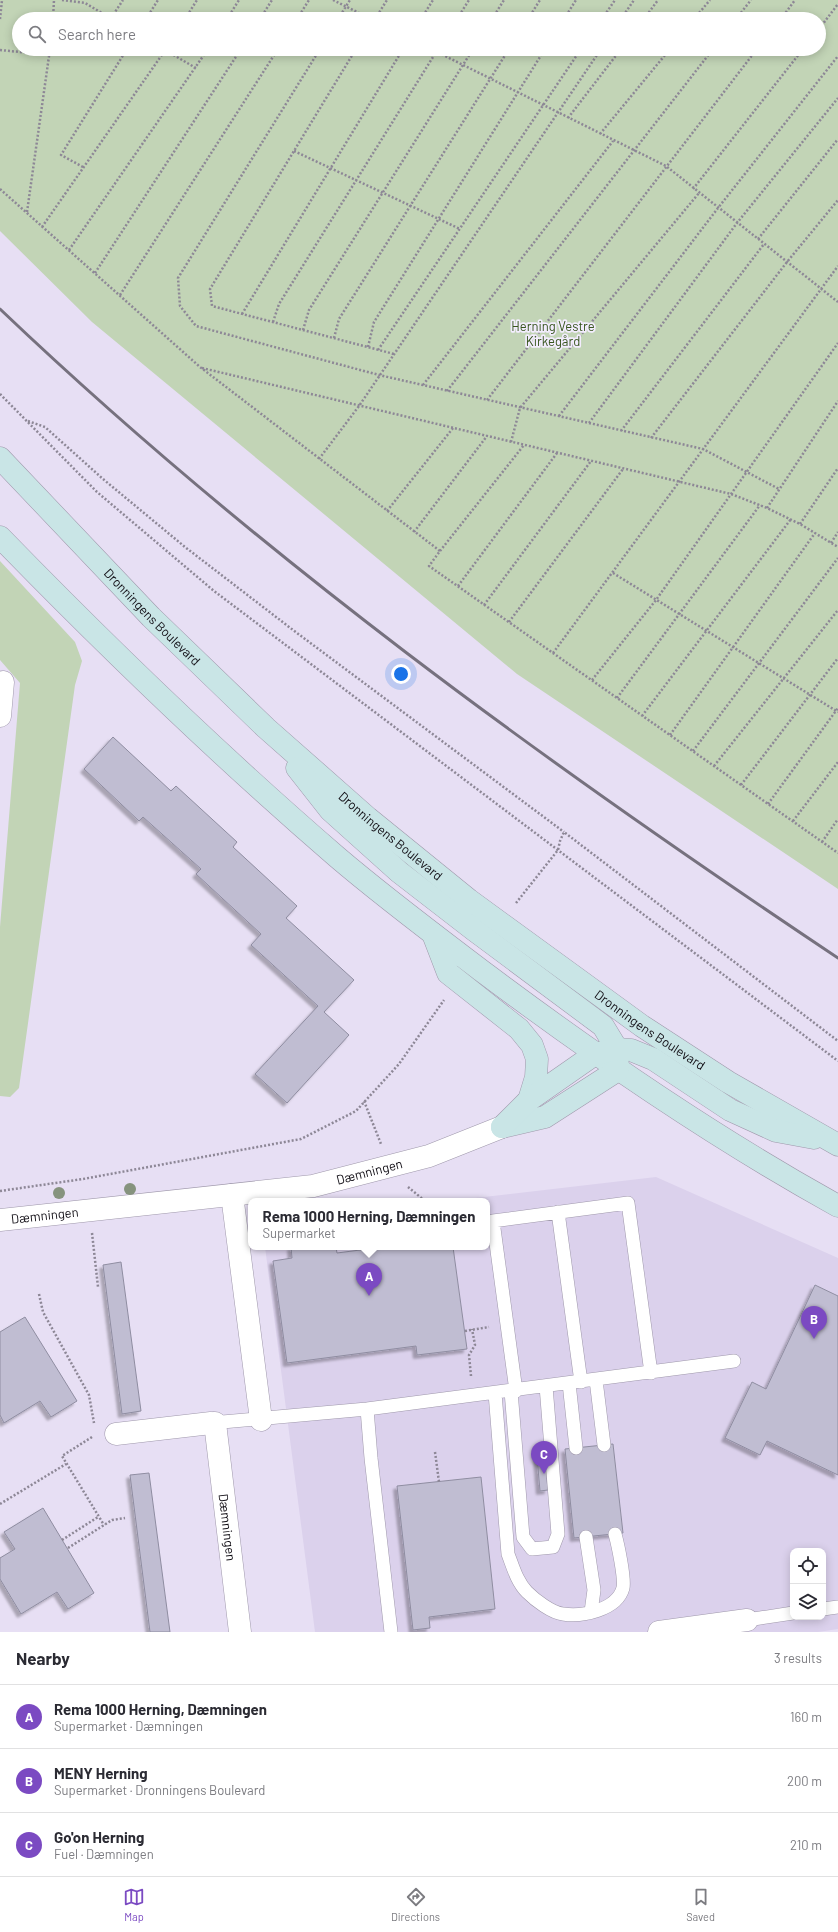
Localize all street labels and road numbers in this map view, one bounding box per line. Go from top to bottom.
street label: Dronningens Boulevard [101,565,204,669]
street label: Dronningens Boulevard [335,788,446,884]
street label: Dronningens Boulevard [592,986,708,1073]
street label: Dæmningen [334,1155,404,1188]
street label: Dæmningen [10,1204,79,1227]
street label: Dæmningen [215,1493,239,1562]

